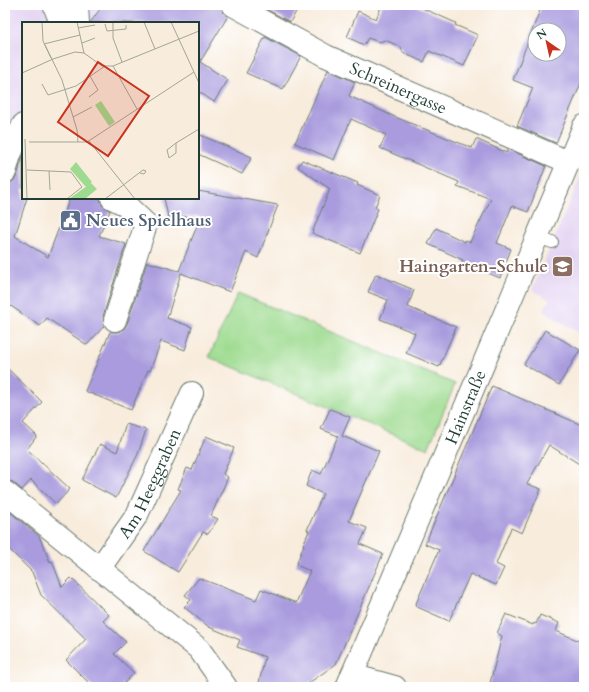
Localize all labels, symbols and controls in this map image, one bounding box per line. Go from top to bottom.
inset map [22,22,199,199]
north arrow [527,22,567,62]
text: N [534,25,550,43]
street label: Schreinergasse [346,56,451,119]
public building icon: Neues Spielhaus [58,207,84,233]
place label: Neues Spielhaus [86,209,211,232]
school or university icon: Haingarten-Schule [550,253,576,279]
place label: Haingarten-Schule [399,255,548,278]
street label: Hainstraße [439,366,491,448]
street label: Am Heeggraben [113,424,186,543]

